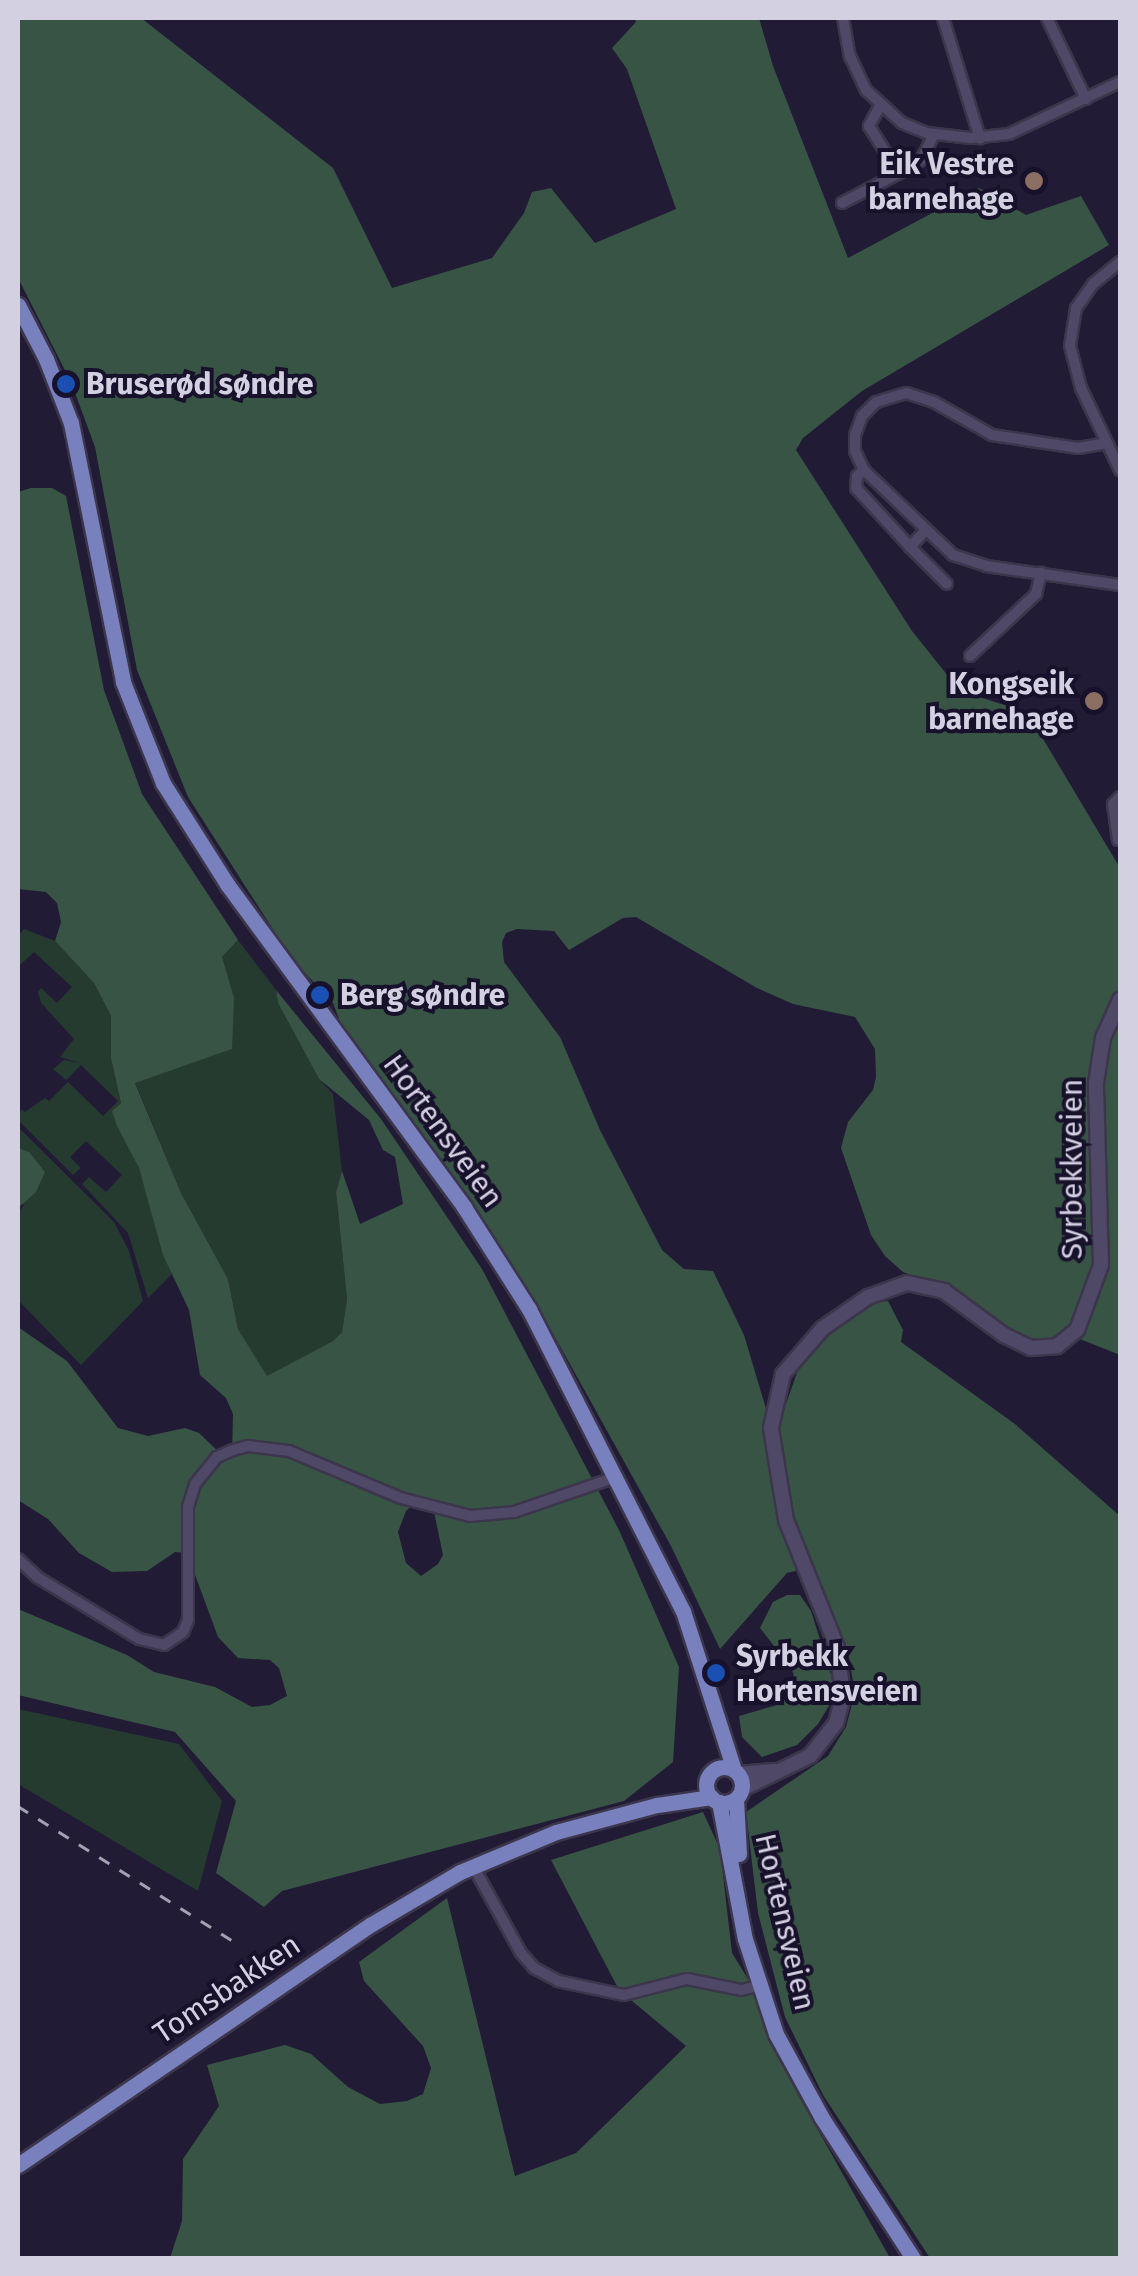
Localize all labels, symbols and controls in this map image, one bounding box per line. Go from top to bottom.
place label: Eik Vestre barnehage [868,146,1014,216]
marker: Eik Vestre barnehage [1023,170,1045,192]
place label: Bruserød søndre [86,366,314,402]
marker: Bruserød søndre [55,373,77,395]
place label: Kongseik barnehage [928,666,1074,736]
marker: Kongseik barnehage [1083,690,1105,712]
place label: Berg søndre [340,977,505,1013]
marker: Berg søndre [309,984,331,1006]
street label: Hortensveien [375,1047,511,1215]
street label: Syrbekkveien [1054,1079,1090,1259]
place label: Syrbekk Hortensveien [736,1638,918,1708]
marker: Syrbekk Hortensveien [705,1662,727,1684]
street label: Hortensveien [747,1830,823,2014]
street label: Tomsbakken [147,1927,307,2051]

